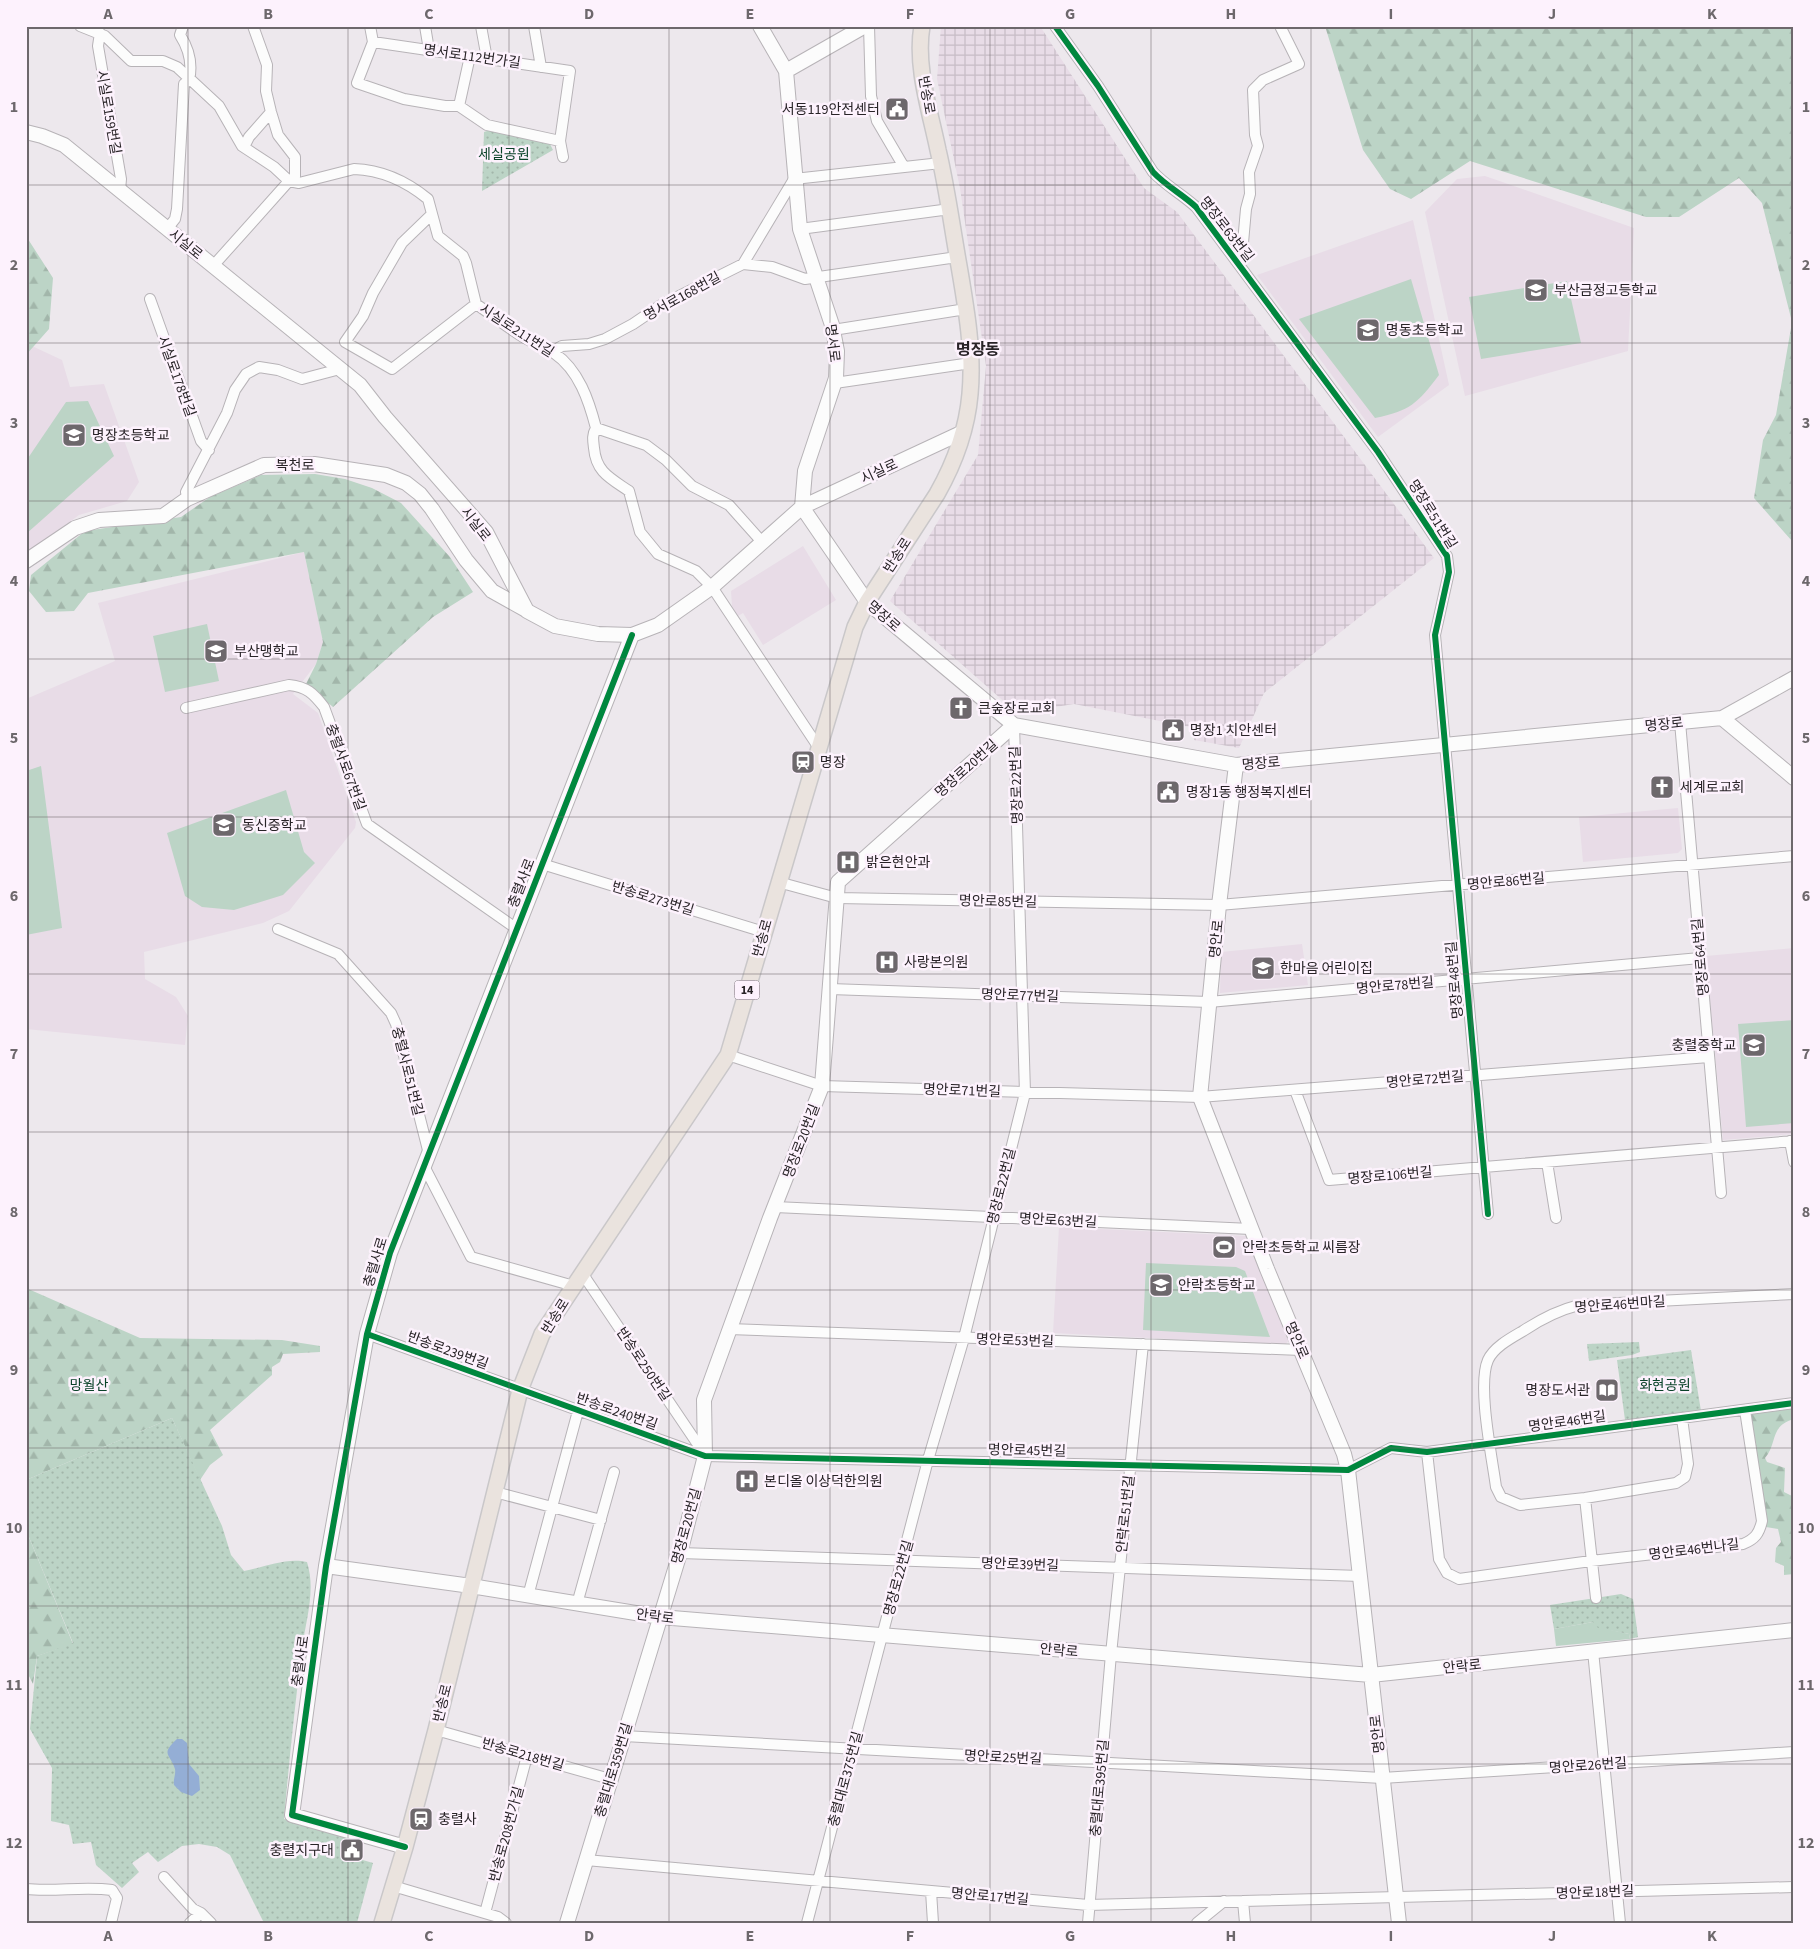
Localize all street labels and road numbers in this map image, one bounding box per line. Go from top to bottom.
street label: 명서로112번가길 [422,40,522,74]
street label: 시실로159번길 [91,68,125,156]
street label: 반송로 [913,74,939,116]
street label: 명장로63번길 [1194,193,1258,267]
street label: 시실로 [164,225,207,265]
street label: 명서로168번길 [640,267,725,326]
street label: 시실로211번길 [475,299,558,362]
street label: 명서로 [820,323,844,364]
street label: 시실로178번길 [152,333,200,420]
street label: 시실로 [858,455,901,489]
street label: 복천로 [276,456,314,476]
street label: 명장로51번길 [1403,476,1461,553]
street label: 시실로 [455,503,495,546]
street label: 반송로 [879,534,917,577]
street label: 명장로 [862,597,905,637]
street label: 명장로 [1644,713,1684,737]
street label: 충렬사로67번길 [320,721,370,814]
street label: 명장로20번길 [931,735,1002,802]
street label: 명장로22번길 [1006,745,1028,824]
street label: 명장로 [1241,752,1281,776]
street label: 충렬사로 [503,856,541,911]
street label: 명안로86번길 [1466,869,1546,895]
street label: 반송로273번길 [609,877,696,921]
street label: 명안로85번길 [959,891,1037,913]
street label: 반송로 [748,917,778,960]
street label: 명장로64번길 [1688,917,1714,997]
street label: 명안로 [1205,919,1229,959]
street label: 명장로48번길 [1442,940,1468,1020]
street label: 명안로78번길 [1355,973,1435,999]
road number: 14 [734,980,760,1000]
street label: 명안로77번길 [980,985,1059,1007]
street label: 충렬사로51번길 [386,1025,428,1118]
street label: 명안로72번길 [1385,1067,1465,1093]
street label: 명안로71번길 [922,1080,1001,1102]
street label: 명장로20번길 [779,1101,825,1182]
street label: 명장로22번길 [983,1146,1021,1227]
street label: 명장로106번길 [1347,1162,1433,1190]
street label: 명안로63번길 [1018,1209,1098,1233]
street label: 충렬사로 [359,1235,393,1290]
street label: 명안로46번마길 [1574,1292,1666,1318]
street label: 반송로 [537,1295,575,1338]
street label: 명안로 [1279,1319,1313,1362]
street label: 반송로250번길 [611,1324,675,1406]
street label: 반송로239번길 [404,1327,491,1375]
street label: 명안로53번길 [975,1330,1054,1352]
street label: 반송로240번길 [573,1389,660,1435]
street label: 명안로46번길 [1527,1407,1607,1437]
street label: 명안로45번길 [988,1440,1066,1462]
street label: 안락로51번길 [1112,1474,1140,1554]
street label: 명장로20번길 [667,1486,707,1567]
street label: 명안로46번나길 [1648,1535,1741,1565]
street label: 명장로22번길 [879,1538,919,1619]
street label: 명안로39번길 [980,1554,1059,1576]
street label: 안락로 [634,1605,675,1629]
street label: 충렬사로 [288,1634,314,1688]
street label: 안락로 [1039,1639,1079,1663]
street label: 안락로 [1442,1655,1482,1679]
street label: 반송로 [429,1682,457,1724]
street label: 명안로 [1366,1714,1390,1754]
street label: 충렬대로359번길 [590,1720,638,1820]
street label: 충렬대로375번길 [824,1729,868,1829]
street label: 반송로218번길 [479,1734,566,1776]
street label: 충렬대로395번길 [1086,1738,1114,1838]
street label: 명안로25번길 [963,1746,1043,1770]
street label: 명안로26번길 [1548,1753,1628,1779]
street label: 반송로208번가길 [485,1784,529,1884]
street label: 명안로18번길 [1556,1882,1635,1904]
street label: 명안로17번길 [950,1884,1030,1910]

